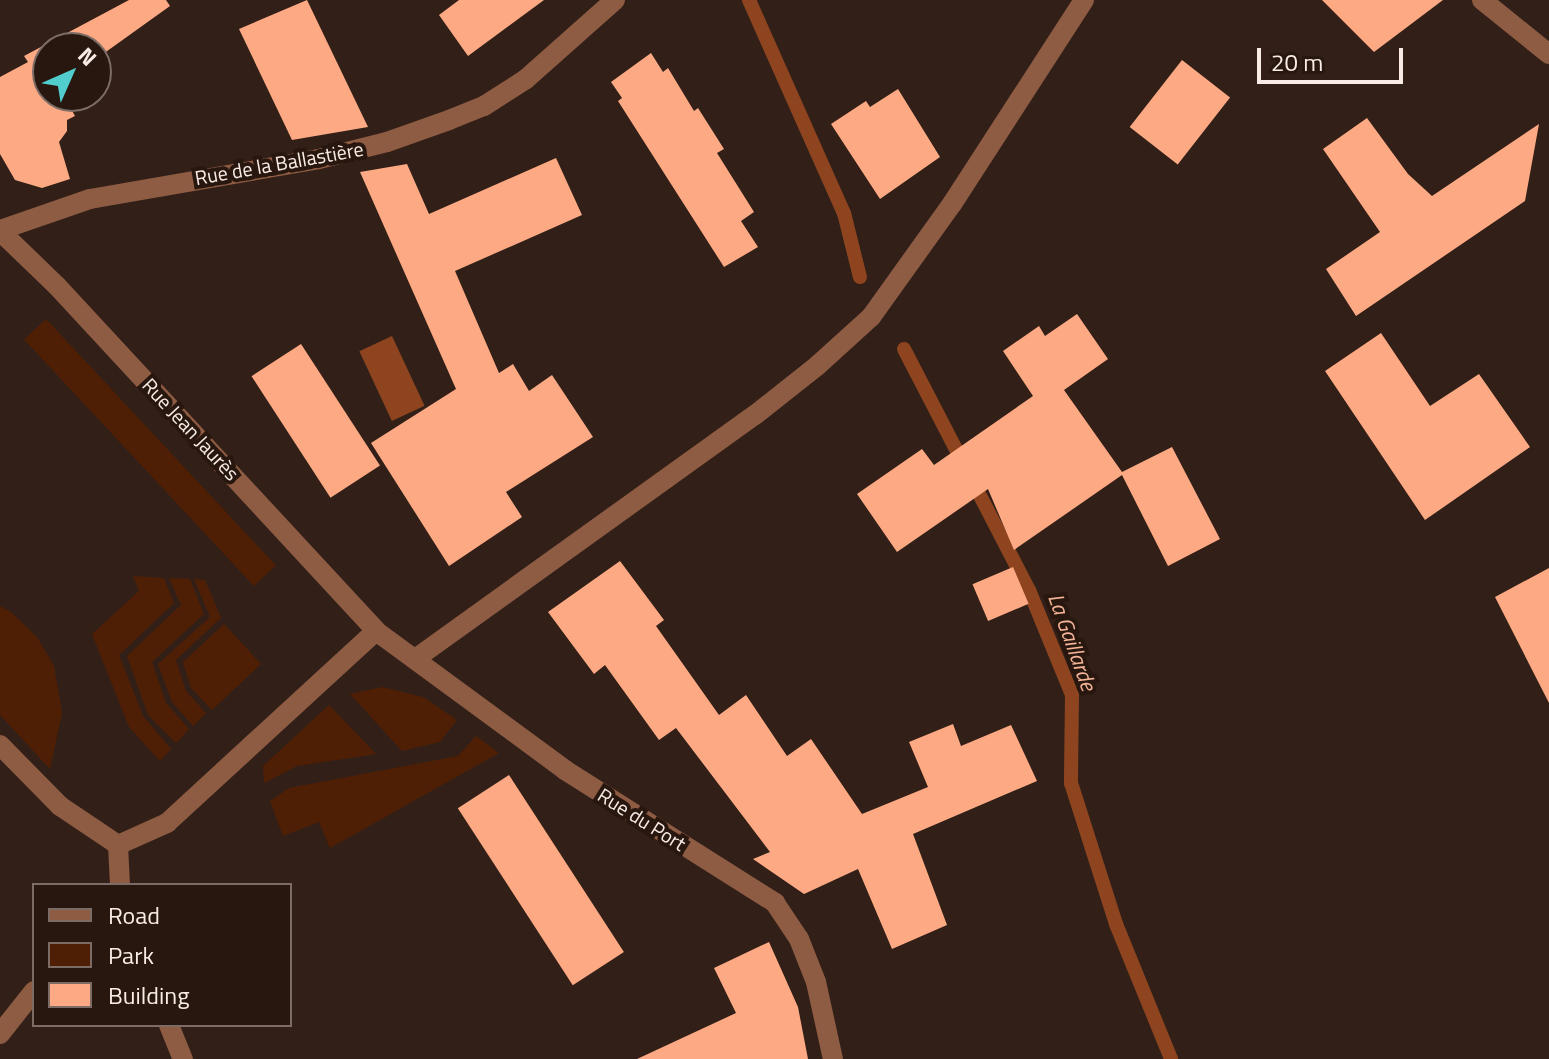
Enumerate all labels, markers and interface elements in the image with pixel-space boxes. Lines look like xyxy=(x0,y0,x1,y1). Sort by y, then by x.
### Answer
north arrow xyxy=(32,32,112,112)
scale bar xyxy=(1261,32,1407,82)
text: N xyxy=(70,39,105,74)
text: 20 m xyxy=(1271,44,1323,80)
street label: Rue de la Ballastière xyxy=(193,136,365,190)
street label: Rue Jean Jaurès xyxy=(138,373,244,485)
water label: La Gaillarde xyxy=(1042,590,1102,694)
street label: Rue du Port xyxy=(594,783,690,855)
legend xyxy=(32,883,292,1027)
text: Road xyxy=(108,897,160,933)
text: Park xyxy=(108,937,154,973)
text: Building xyxy=(108,977,190,1013)

